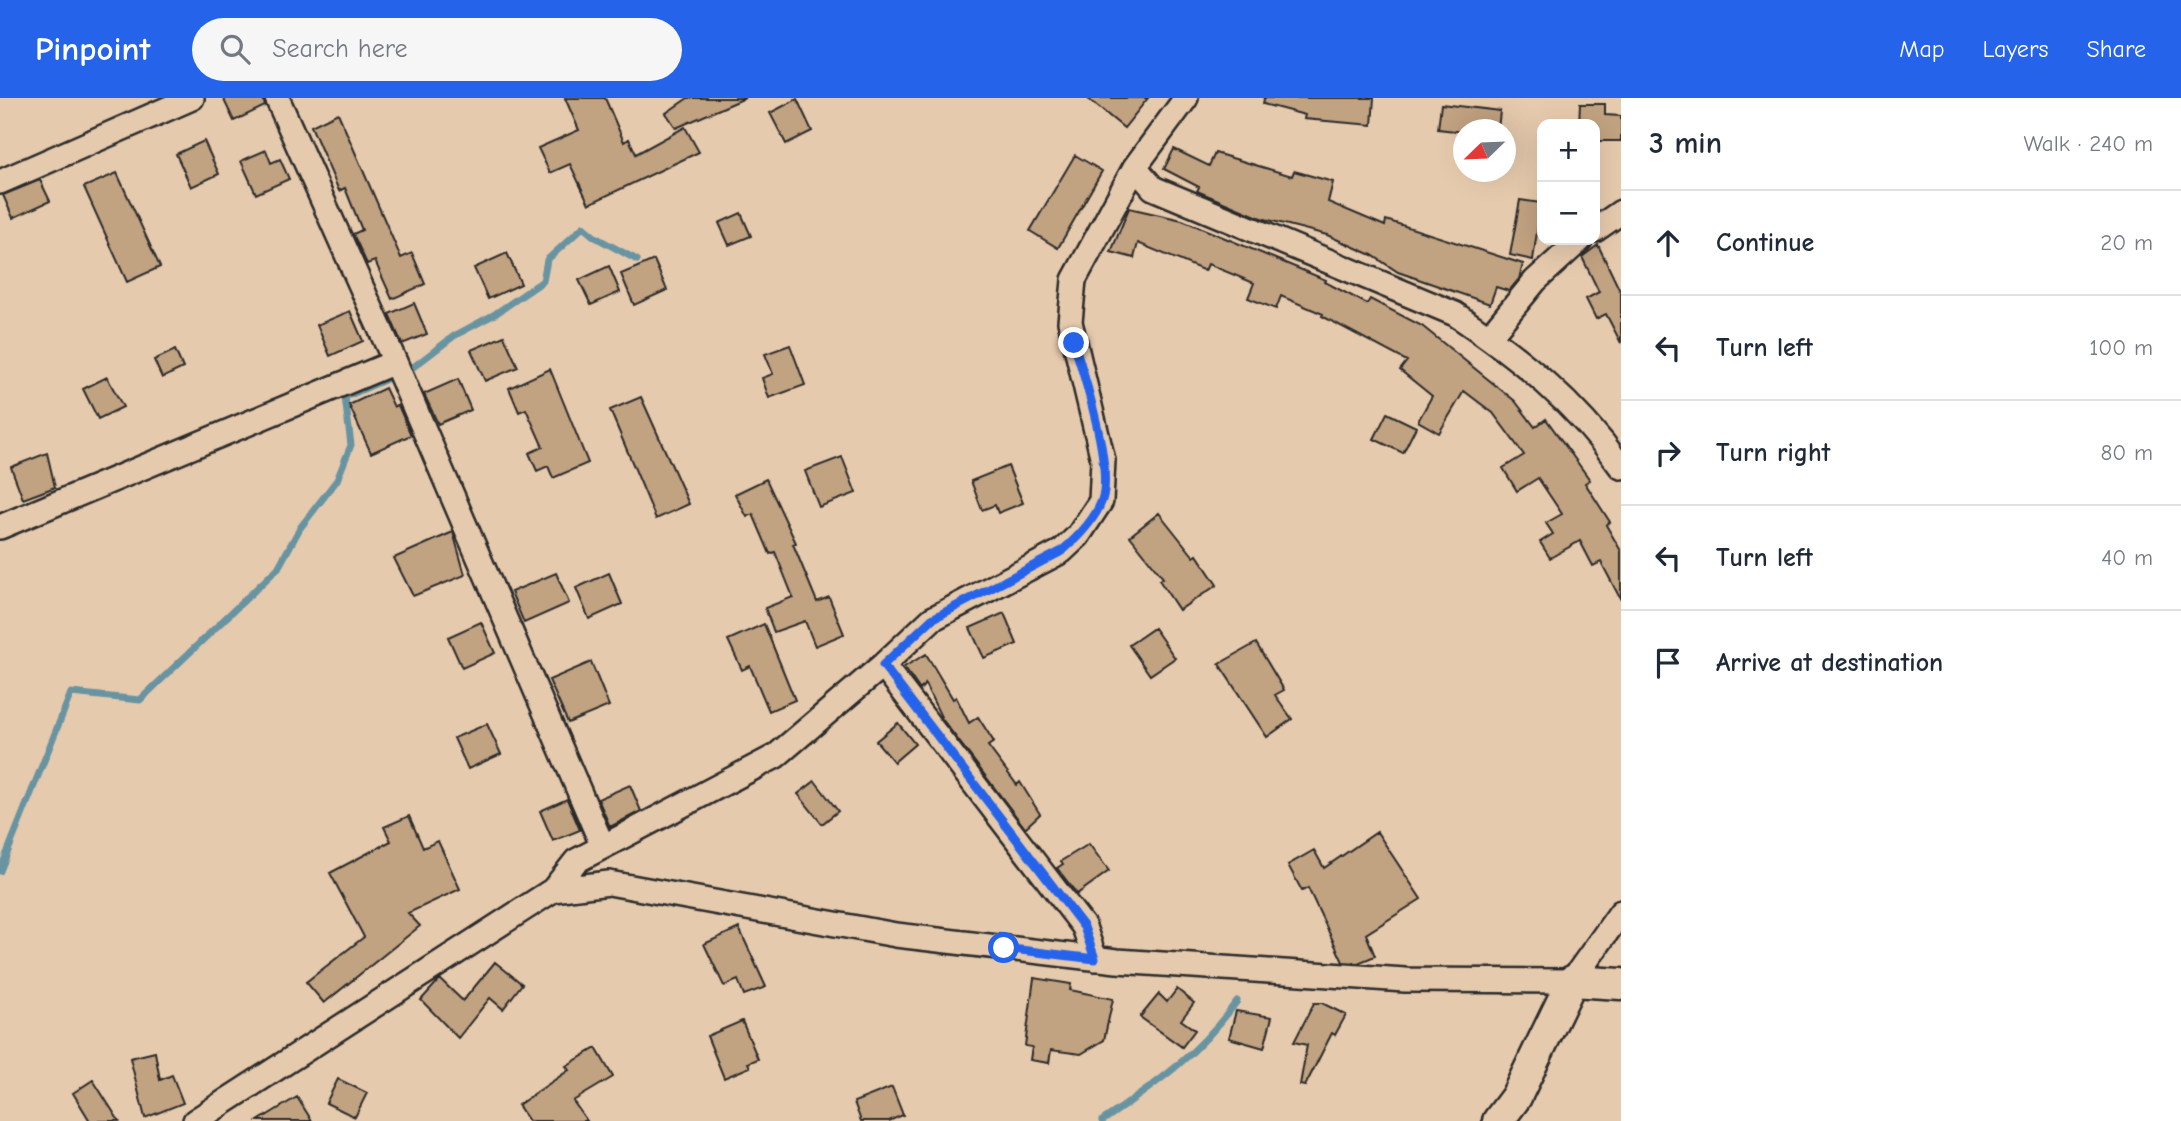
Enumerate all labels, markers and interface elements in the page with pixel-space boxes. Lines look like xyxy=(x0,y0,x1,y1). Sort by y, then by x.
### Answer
search box xyxy=(192,18,682,81)
text: Pinpoint xyxy=(35,30,150,68)
icon: search xyxy=(216,30,254,68)
text: Search here xyxy=(272,34,408,64)
text: Map xyxy=(1899,35,1945,63)
text: Layers xyxy=(1983,35,2048,63)
text: Share xyxy=(2086,35,2146,63)
north arrow xyxy=(1453,119,1516,182)
map controls xyxy=(1537,119,1600,245)
button: + xyxy=(1537,119,1600,182)
text: 3 min xyxy=(1649,126,1722,161)
text: Walk · 240 m xyxy=(2023,130,2153,157)
button: − xyxy=(1537,182,1600,245)
icon: ahead xyxy=(1649,224,1687,262)
text: Continue xyxy=(1716,228,1814,258)
text: 20 m xyxy=(2100,229,2153,256)
route end xyxy=(1058,327,1089,358)
icon: left xyxy=(1649,329,1687,367)
text: Turn left xyxy=(1716,333,1813,363)
text: 100 m xyxy=(2089,334,2153,361)
icon: right xyxy=(1649,434,1687,472)
text: Turn right xyxy=(1716,438,1830,468)
text: 80 m xyxy=(2100,439,2153,466)
icon: left xyxy=(1649,539,1687,577)
text: Turn left xyxy=(1716,543,1813,573)
text: 40 m xyxy=(2101,544,2153,571)
icon: arrive xyxy=(1649,644,1687,682)
text: Arrive at destination xyxy=(1716,648,1943,678)
route start xyxy=(988,932,1019,963)

